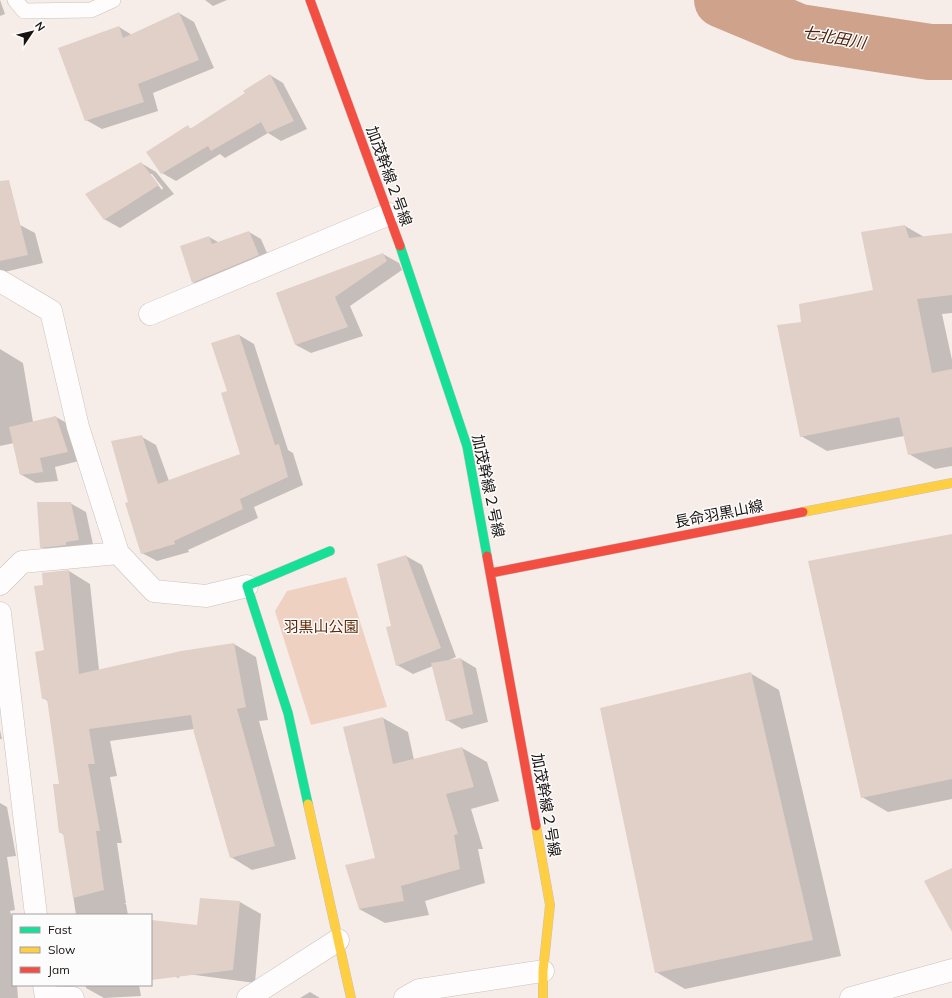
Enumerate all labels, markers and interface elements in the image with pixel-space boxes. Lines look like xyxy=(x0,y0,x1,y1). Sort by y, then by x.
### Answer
north arrow xyxy=(12,12,52,52)
text: N xyxy=(32,19,48,34)
water label: 七北田川 xyxy=(801,22,869,53)
street label: 加茂幹線２号線 xyxy=(363,123,416,228)
street label: 加茂幹線２号線 xyxy=(468,433,509,539)
street label: 長命羽黒山線 xyxy=(673,496,765,531)
park label: 羽黒山公園 xyxy=(283,617,359,636)
street label: 加茂幹線２号線 xyxy=(528,752,565,858)
legend xyxy=(12,914,152,986)
text: Fast xyxy=(48,922,72,937)
text: Slow xyxy=(48,942,76,957)
text: Jam xyxy=(48,962,70,977)

